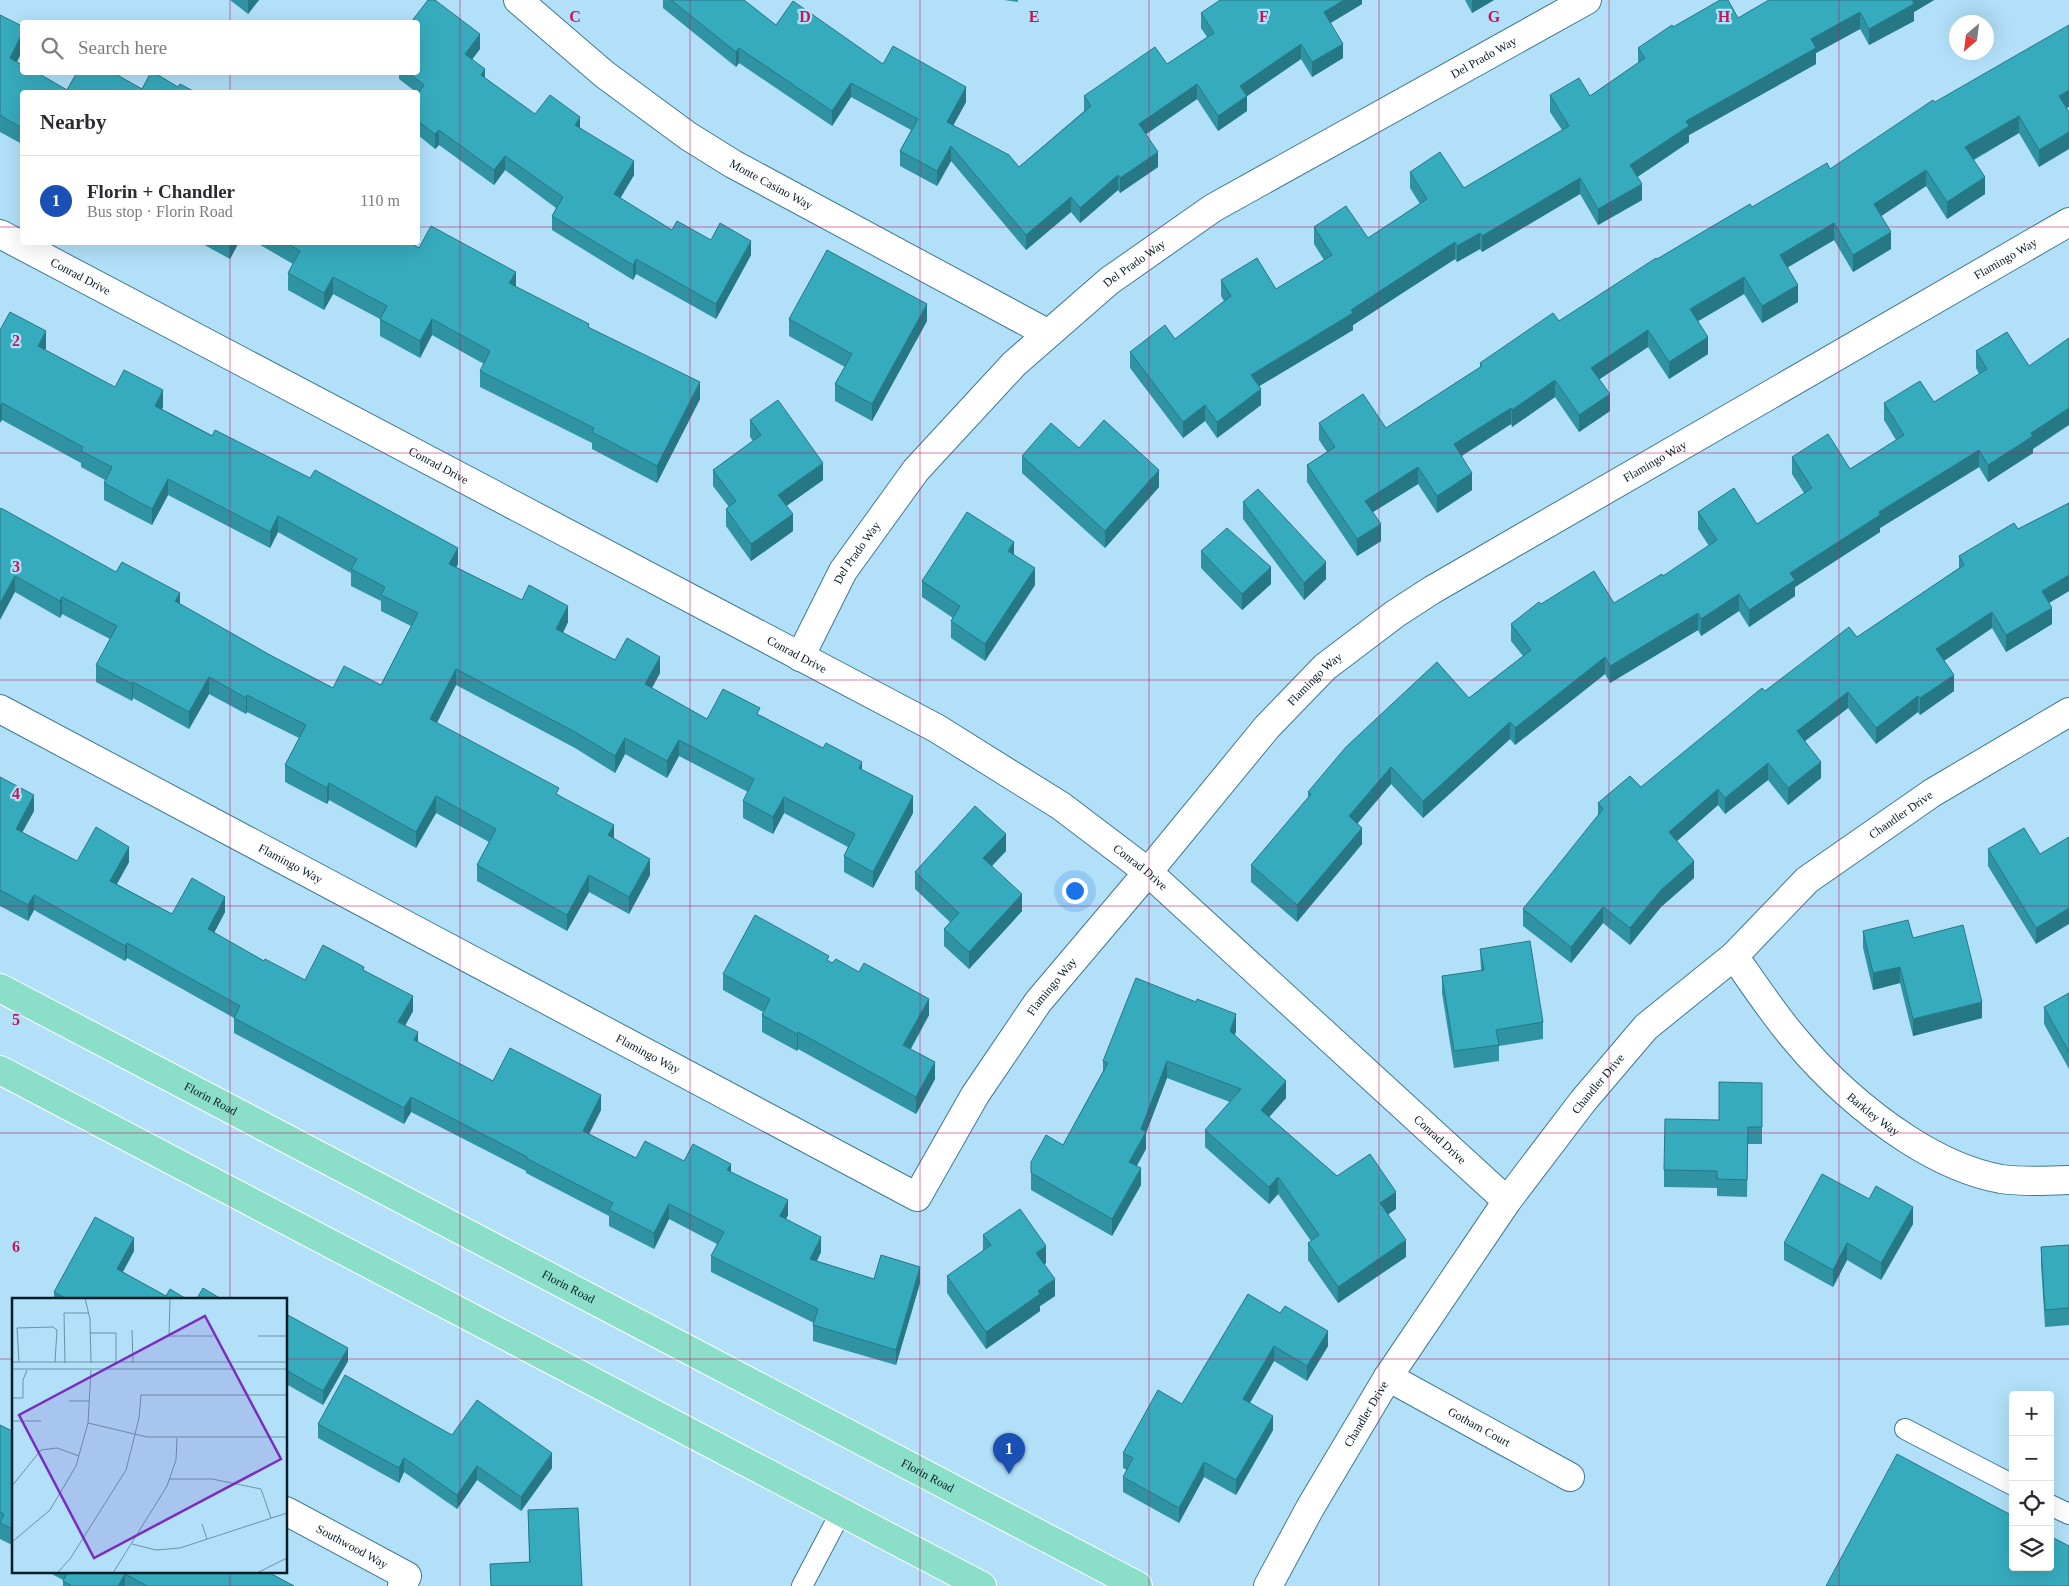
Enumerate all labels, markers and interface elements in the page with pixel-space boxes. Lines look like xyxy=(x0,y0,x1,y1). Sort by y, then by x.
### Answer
text: C xyxy=(569,8,581,25)
text: D xyxy=(799,8,811,25)
text: E xyxy=(1029,8,1039,25)
text: F xyxy=(1259,8,1269,25)
text: G xyxy=(1488,8,1501,25)
text: H xyxy=(1718,8,1731,25)
north arrow xyxy=(1949,15,1994,60)
search box xyxy=(20,20,420,75)
icon: search xyxy=(38,34,66,62)
street label: Del Prado Way xyxy=(1448,34,1519,81)
text: Search here xyxy=(78,37,167,58)
text: Nearby xyxy=(40,110,107,134)
street label: Monte Casino Way xyxy=(727,156,815,212)
text: Florin + Chandler xyxy=(87,181,235,202)
text: 1 xyxy=(52,192,60,209)
text: 110 m xyxy=(360,192,400,209)
text: Bus stop · Florin Road xyxy=(87,203,233,220)
street label: Flamingo Way xyxy=(1971,235,2040,282)
street label: Del Prado Way xyxy=(1100,237,1168,290)
street label: Conrad Drive xyxy=(48,255,113,298)
text: 2 xyxy=(12,332,20,349)
street label: Flamingo Way xyxy=(1621,438,1689,485)
street label: Conrad Drive xyxy=(406,444,471,487)
street label: Del Prado Way xyxy=(831,519,883,586)
text: 3 xyxy=(12,558,20,575)
street label: Conrad Drive xyxy=(765,633,829,676)
street label: Flamingo Way xyxy=(1285,650,1345,709)
text: 4 xyxy=(12,785,20,802)
street label: Chandler Drive xyxy=(1866,788,1935,842)
street label: Flamingo Way xyxy=(256,841,325,886)
street label: Conrad Drive xyxy=(1111,841,1170,893)
your location xyxy=(1062,878,1088,904)
street label: Flamingo Way xyxy=(1024,955,1079,1018)
text: 5 xyxy=(12,1011,20,1028)
street label: Flamingo Way xyxy=(614,1031,682,1077)
street label: Chandler Drive xyxy=(1569,1051,1627,1117)
street label: Florin Road xyxy=(182,1079,239,1118)
street label: Barkley Way xyxy=(1844,1090,1902,1139)
street label: Conrad Drive xyxy=(1411,1112,1469,1167)
text: 6 xyxy=(12,1238,20,1255)
street label: Florin Road xyxy=(540,1267,597,1306)
inset map xyxy=(12,1298,288,1574)
street label: Chandler Drive xyxy=(1341,1378,1391,1450)
map controls xyxy=(2009,1391,2054,1571)
button: + xyxy=(2009,1391,2054,1436)
street label: Gotham Court xyxy=(1446,1404,1513,1450)
pin: 1 xyxy=(993,1433,1025,1474)
button: − xyxy=(2009,1436,2054,1481)
street label: Florin Road xyxy=(899,1456,957,1495)
button: locate xyxy=(2009,1481,2054,1526)
street label: Southwood Way xyxy=(314,1522,390,1571)
button: layers xyxy=(2009,1526,2054,1571)

